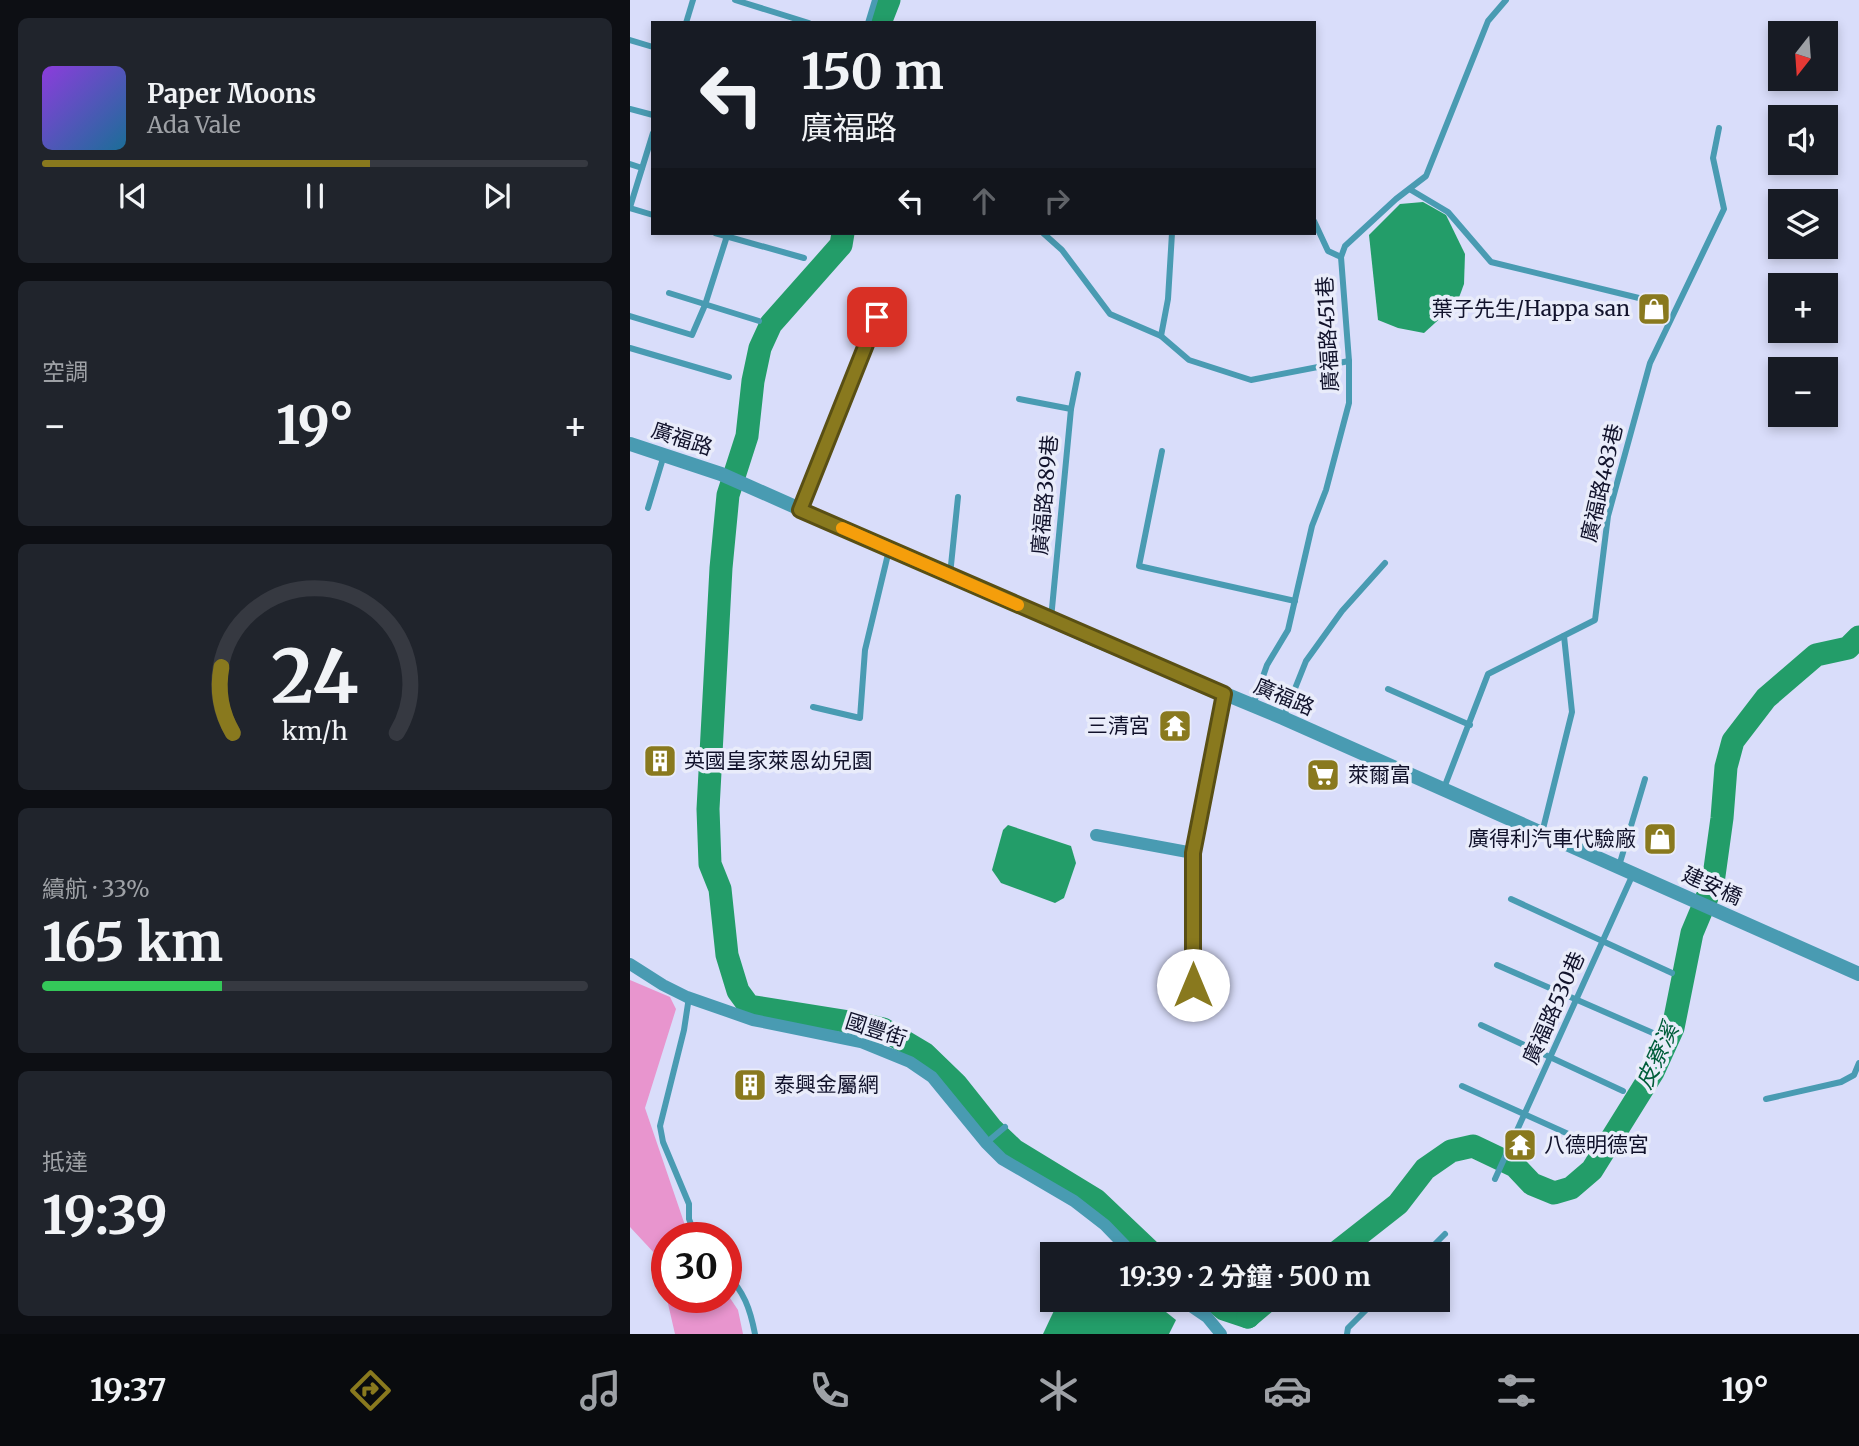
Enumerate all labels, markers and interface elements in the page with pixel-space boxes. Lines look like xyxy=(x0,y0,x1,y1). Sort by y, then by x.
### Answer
north arrow xyxy=(1768,21,1838,91)
map controls xyxy=(1768,21,1838,427)
text: 150 m xyxy=(801,41,944,102)
icon: left xyxy=(686,49,777,140)
text: Paper Moons xyxy=(147,77,316,110)
button: sound xyxy=(1768,105,1838,175)
text: 廣福路 xyxy=(801,108,897,148)
text: Ada Vale xyxy=(147,110,241,139)
icon: previous xyxy=(114,177,152,215)
icon: pause xyxy=(296,177,334,215)
icon: next xyxy=(478,177,516,215)
icon: left xyxy=(892,182,930,220)
icon: ahead xyxy=(965,182,1003,220)
icon: right xyxy=(1038,182,1076,220)
button: layers xyxy=(1768,189,1838,259)
button: + xyxy=(1768,273,1838,343)
street label: 廣福路451巷 xyxy=(1311,275,1344,393)
pin xyxy=(847,287,907,347)
shop icon: 葉子先生/Happa san xyxy=(1635,290,1673,328)
place label: 葉子先生/Happa san xyxy=(1432,295,1630,322)
icon: arrive xyxy=(858,298,896,336)
text: 空調 xyxy=(42,357,88,386)
button: − xyxy=(1768,357,1838,427)
text: 19° xyxy=(276,393,354,458)
text: − xyxy=(42,402,67,449)
text: + xyxy=(563,402,588,449)
street label: 廣福路 xyxy=(648,416,716,461)
street label: 廣福路483巷 xyxy=(1575,421,1628,545)
street label: 廣福路389巷 xyxy=(1026,434,1063,556)
text: 24 xyxy=(271,631,359,723)
street label: 廣福路 xyxy=(1250,672,1318,721)
temple icon: 三清宮 xyxy=(1156,707,1194,745)
place label: 三清宮 xyxy=(1087,712,1150,739)
text: km/h xyxy=(282,715,348,747)
building icon: 英國皇家萊恩幼兒園 xyxy=(641,742,679,780)
place label: 英國皇家萊恩幼兒園 xyxy=(684,747,873,774)
supermarket icon: 萊爾富 xyxy=(1304,756,1342,794)
place label: 萊爾富 xyxy=(1348,761,1411,788)
shop icon: 廣得利汽車代驗廠 xyxy=(1641,820,1679,858)
place label: 廣得利汽車代驗廠 xyxy=(1468,825,1636,852)
street label: 建安橋 xyxy=(1678,860,1746,911)
text: 續航 · 33% xyxy=(42,874,150,903)
text: 165 km xyxy=(42,910,223,975)
street label: 廣福路530巷 xyxy=(1517,947,1590,1068)
position arrow xyxy=(1156,948,1230,1022)
street label: 國豐街 xyxy=(842,1007,910,1052)
water label: 皮寮溪 xyxy=(1629,1016,1686,1093)
building icon: 泰興金屬網 xyxy=(731,1066,769,1104)
place label: 泰興金屬網 xyxy=(774,1071,879,1098)
temple icon: 八德明德宮 xyxy=(1501,1126,1539,1164)
place label: 八德明德宮 xyxy=(1544,1131,1649,1158)
text: 抵達 xyxy=(42,1147,88,1176)
text: 19:39 xyxy=(42,1183,168,1248)
speed limit sign: 30 xyxy=(651,1222,742,1313)
text: 19:39 · 2 分鐘 · 500 m xyxy=(1119,1260,1371,1293)
icon: directions xyxy=(346,1366,395,1415)
icon: music xyxy=(576,1366,625,1415)
icon: phone xyxy=(805,1366,854,1415)
icon: climate xyxy=(1034,1366,1083,1415)
icon: car xyxy=(1263,1366,1312,1415)
icon: filters xyxy=(1492,1366,1541,1415)
text: 19:37 xyxy=(90,1370,166,1410)
text: 19° xyxy=(1721,1370,1769,1410)

